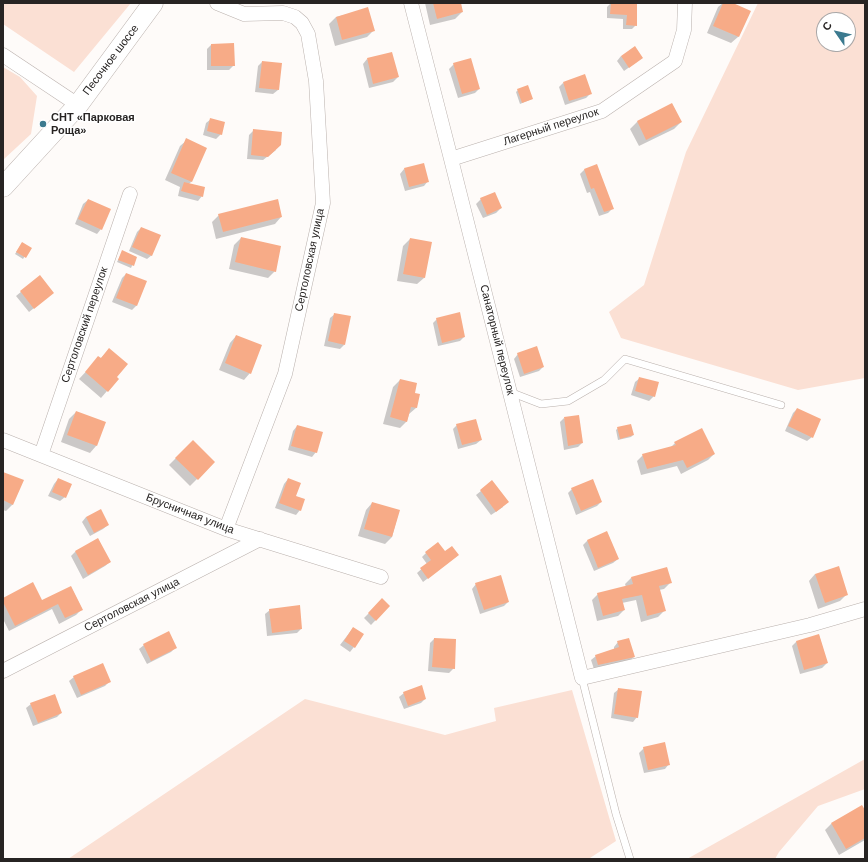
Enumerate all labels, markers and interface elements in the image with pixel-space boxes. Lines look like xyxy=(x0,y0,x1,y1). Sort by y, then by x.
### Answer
north arrow xyxy=(816,12,856,52)
text: С xyxy=(820,19,834,33)
street label: Песочное шоссе xyxy=(80,22,142,98)
street label: Лагерный переулок xyxy=(502,105,600,149)
place label: СНТ «Парковая Роща» xyxy=(51,111,135,137)
marker: СНТ «Парковая Роща» xyxy=(38,119,48,129)
street label: Сертоловская улица xyxy=(293,207,327,313)
street label: Сертоловский переулок xyxy=(59,265,111,385)
street label: Санаторный переулок xyxy=(477,283,517,397)
street label: Брусничная улица xyxy=(144,491,236,537)
street label: Сертоловская улица xyxy=(82,575,182,635)

